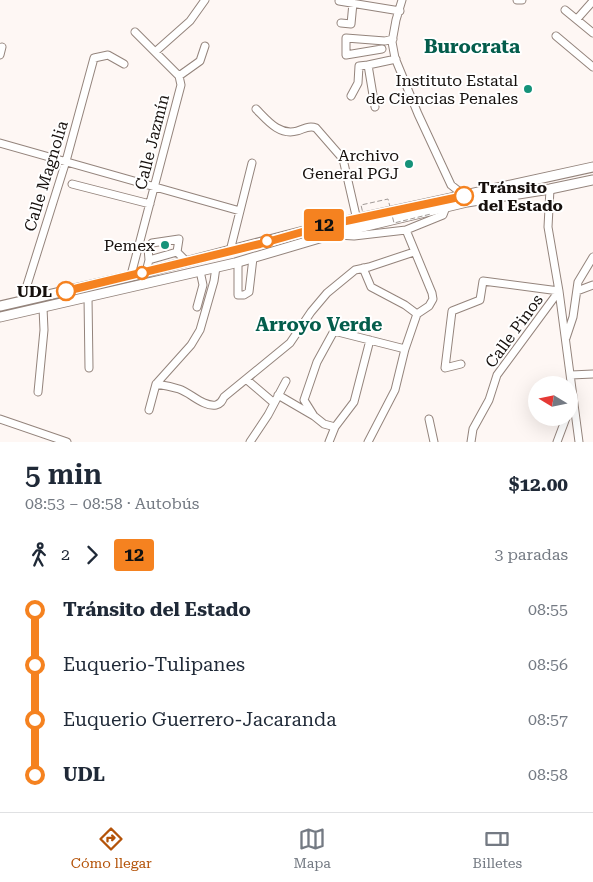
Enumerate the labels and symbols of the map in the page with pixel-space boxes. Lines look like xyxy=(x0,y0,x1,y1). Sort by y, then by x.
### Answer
district label: Burocrata xyxy=(424,35,520,58)
place label: Instituto Estatal de Ciencias Penales xyxy=(366,71,518,108)
marker: Instituto Estatal de Ciencias Penales xyxy=(522,83,534,95)
street label: Calle Jazmín xyxy=(131,92,173,192)
street label: Calle Magnolia xyxy=(20,118,72,234)
place label: Archivo General PGJ xyxy=(302,146,399,183)
marker: Archivo General PGJ xyxy=(403,158,415,170)
place label: Tránsito del Estado xyxy=(478,178,563,215)
marker: Tránsito del Estado xyxy=(454,186,474,206)
line badge: 12 xyxy=(302,209,346,241)
unlabelled marker xyxy=(260,234,274,248)
place label: Pemex xyxy=(104,236,156,255)
marker: Pemex xyxy=(159,239,171,251)
unlabelled marker xyxy=(135,266,149,280)
marker: UDL xyxy=(56,281,76,301)
place label: UDL xyxy=(17,282,52,301)
street label: Calle Pinos xyxy=(481,290,547,371)
district label: Arroyo Verde xyxy=(256,313,382,336)
north arrow xyxy=(528,376,578,426)

